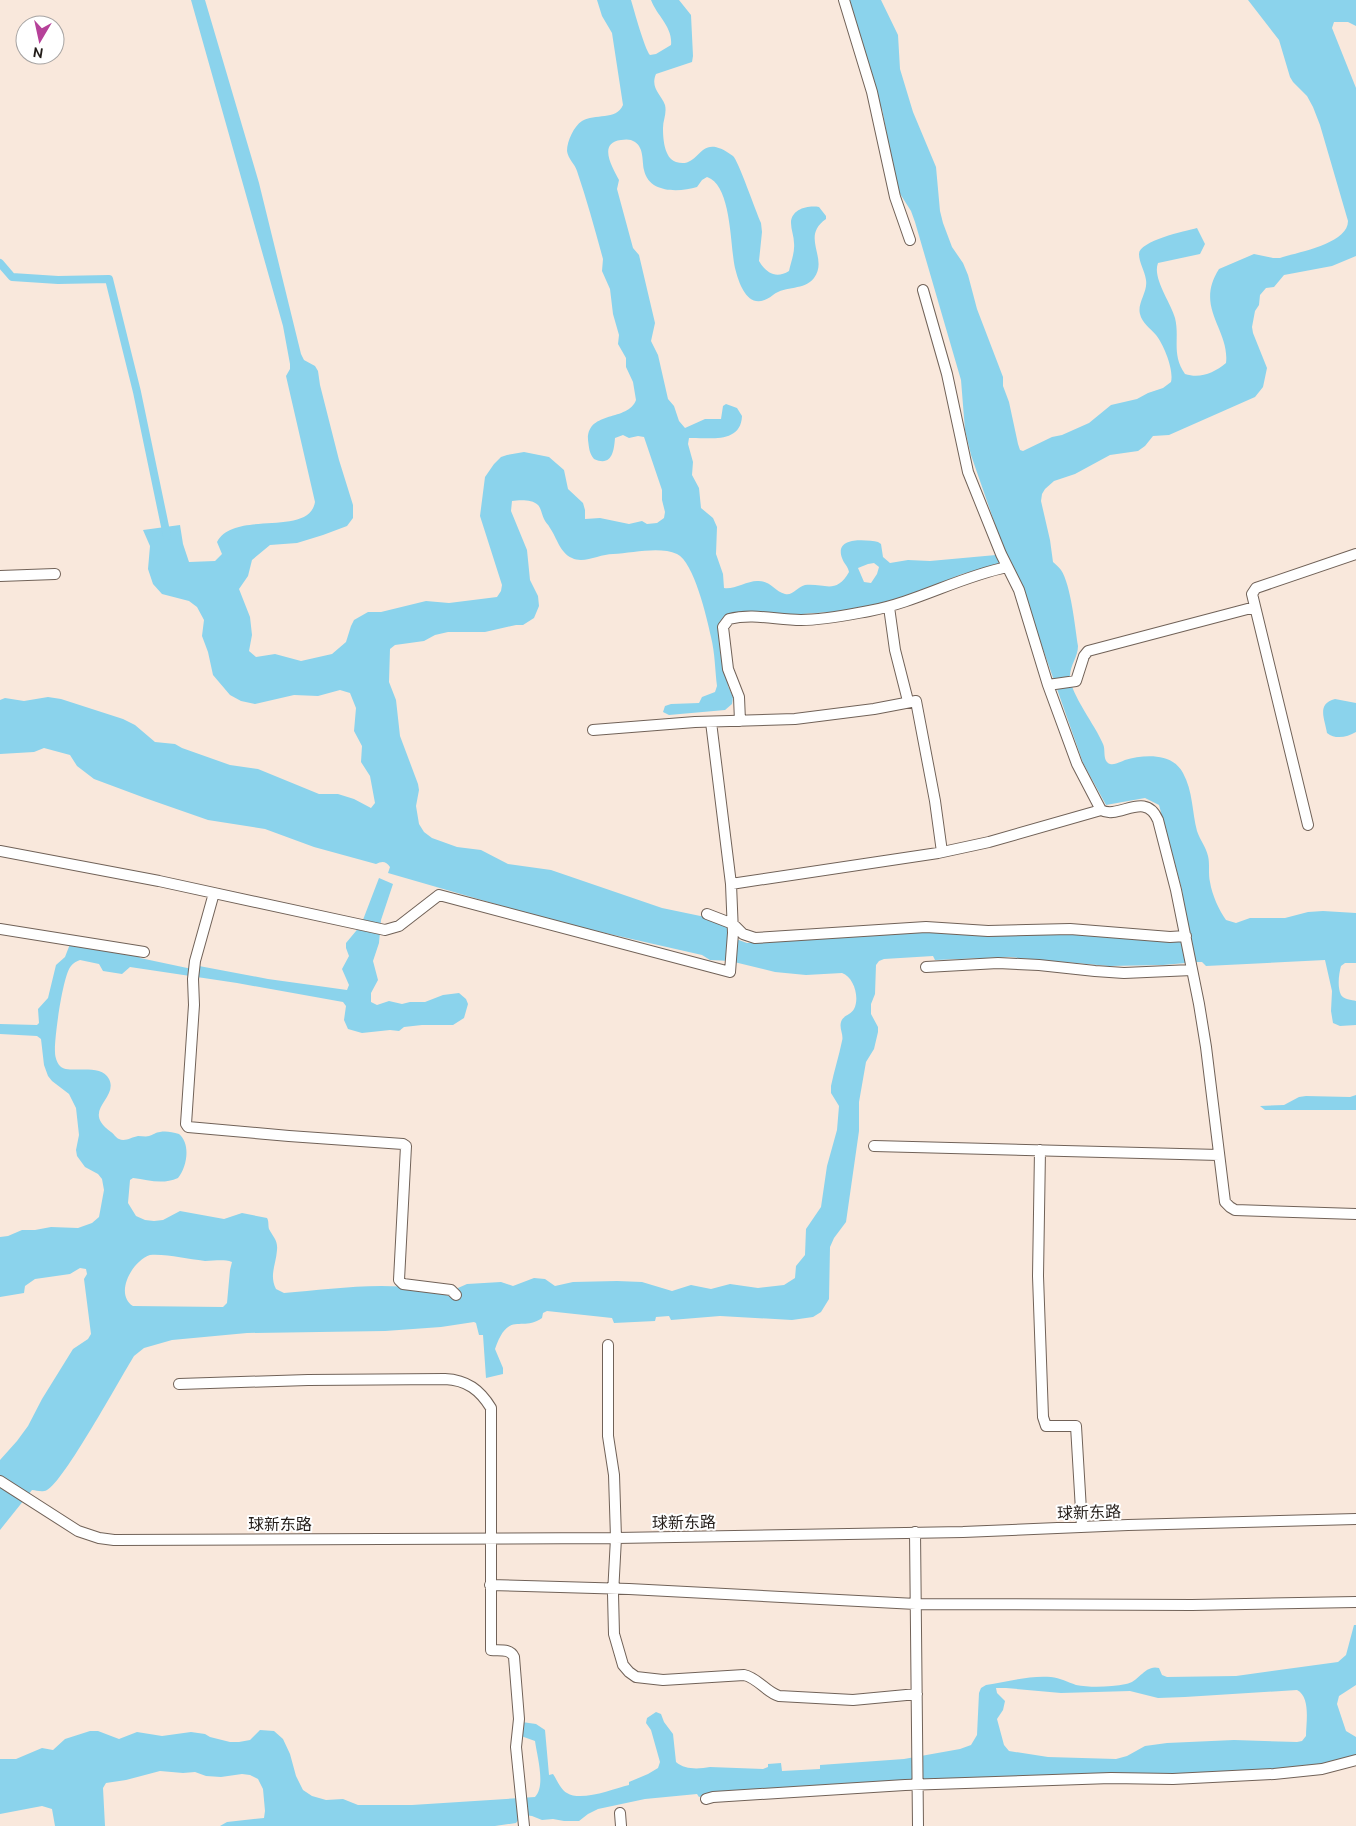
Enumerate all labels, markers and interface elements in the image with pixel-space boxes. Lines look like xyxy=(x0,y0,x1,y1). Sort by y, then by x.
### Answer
north arrow xyxy=(15,15,65,65)
text: N xyxy=(32,44,44,62)
street label: 球新东路 xyxy=(1057,1502,1121,1522)
street label: 球新东路 xyxy=(652,1512,716,1532)
street label: 球新东路 xyxy=(248,1515,312,1533)

